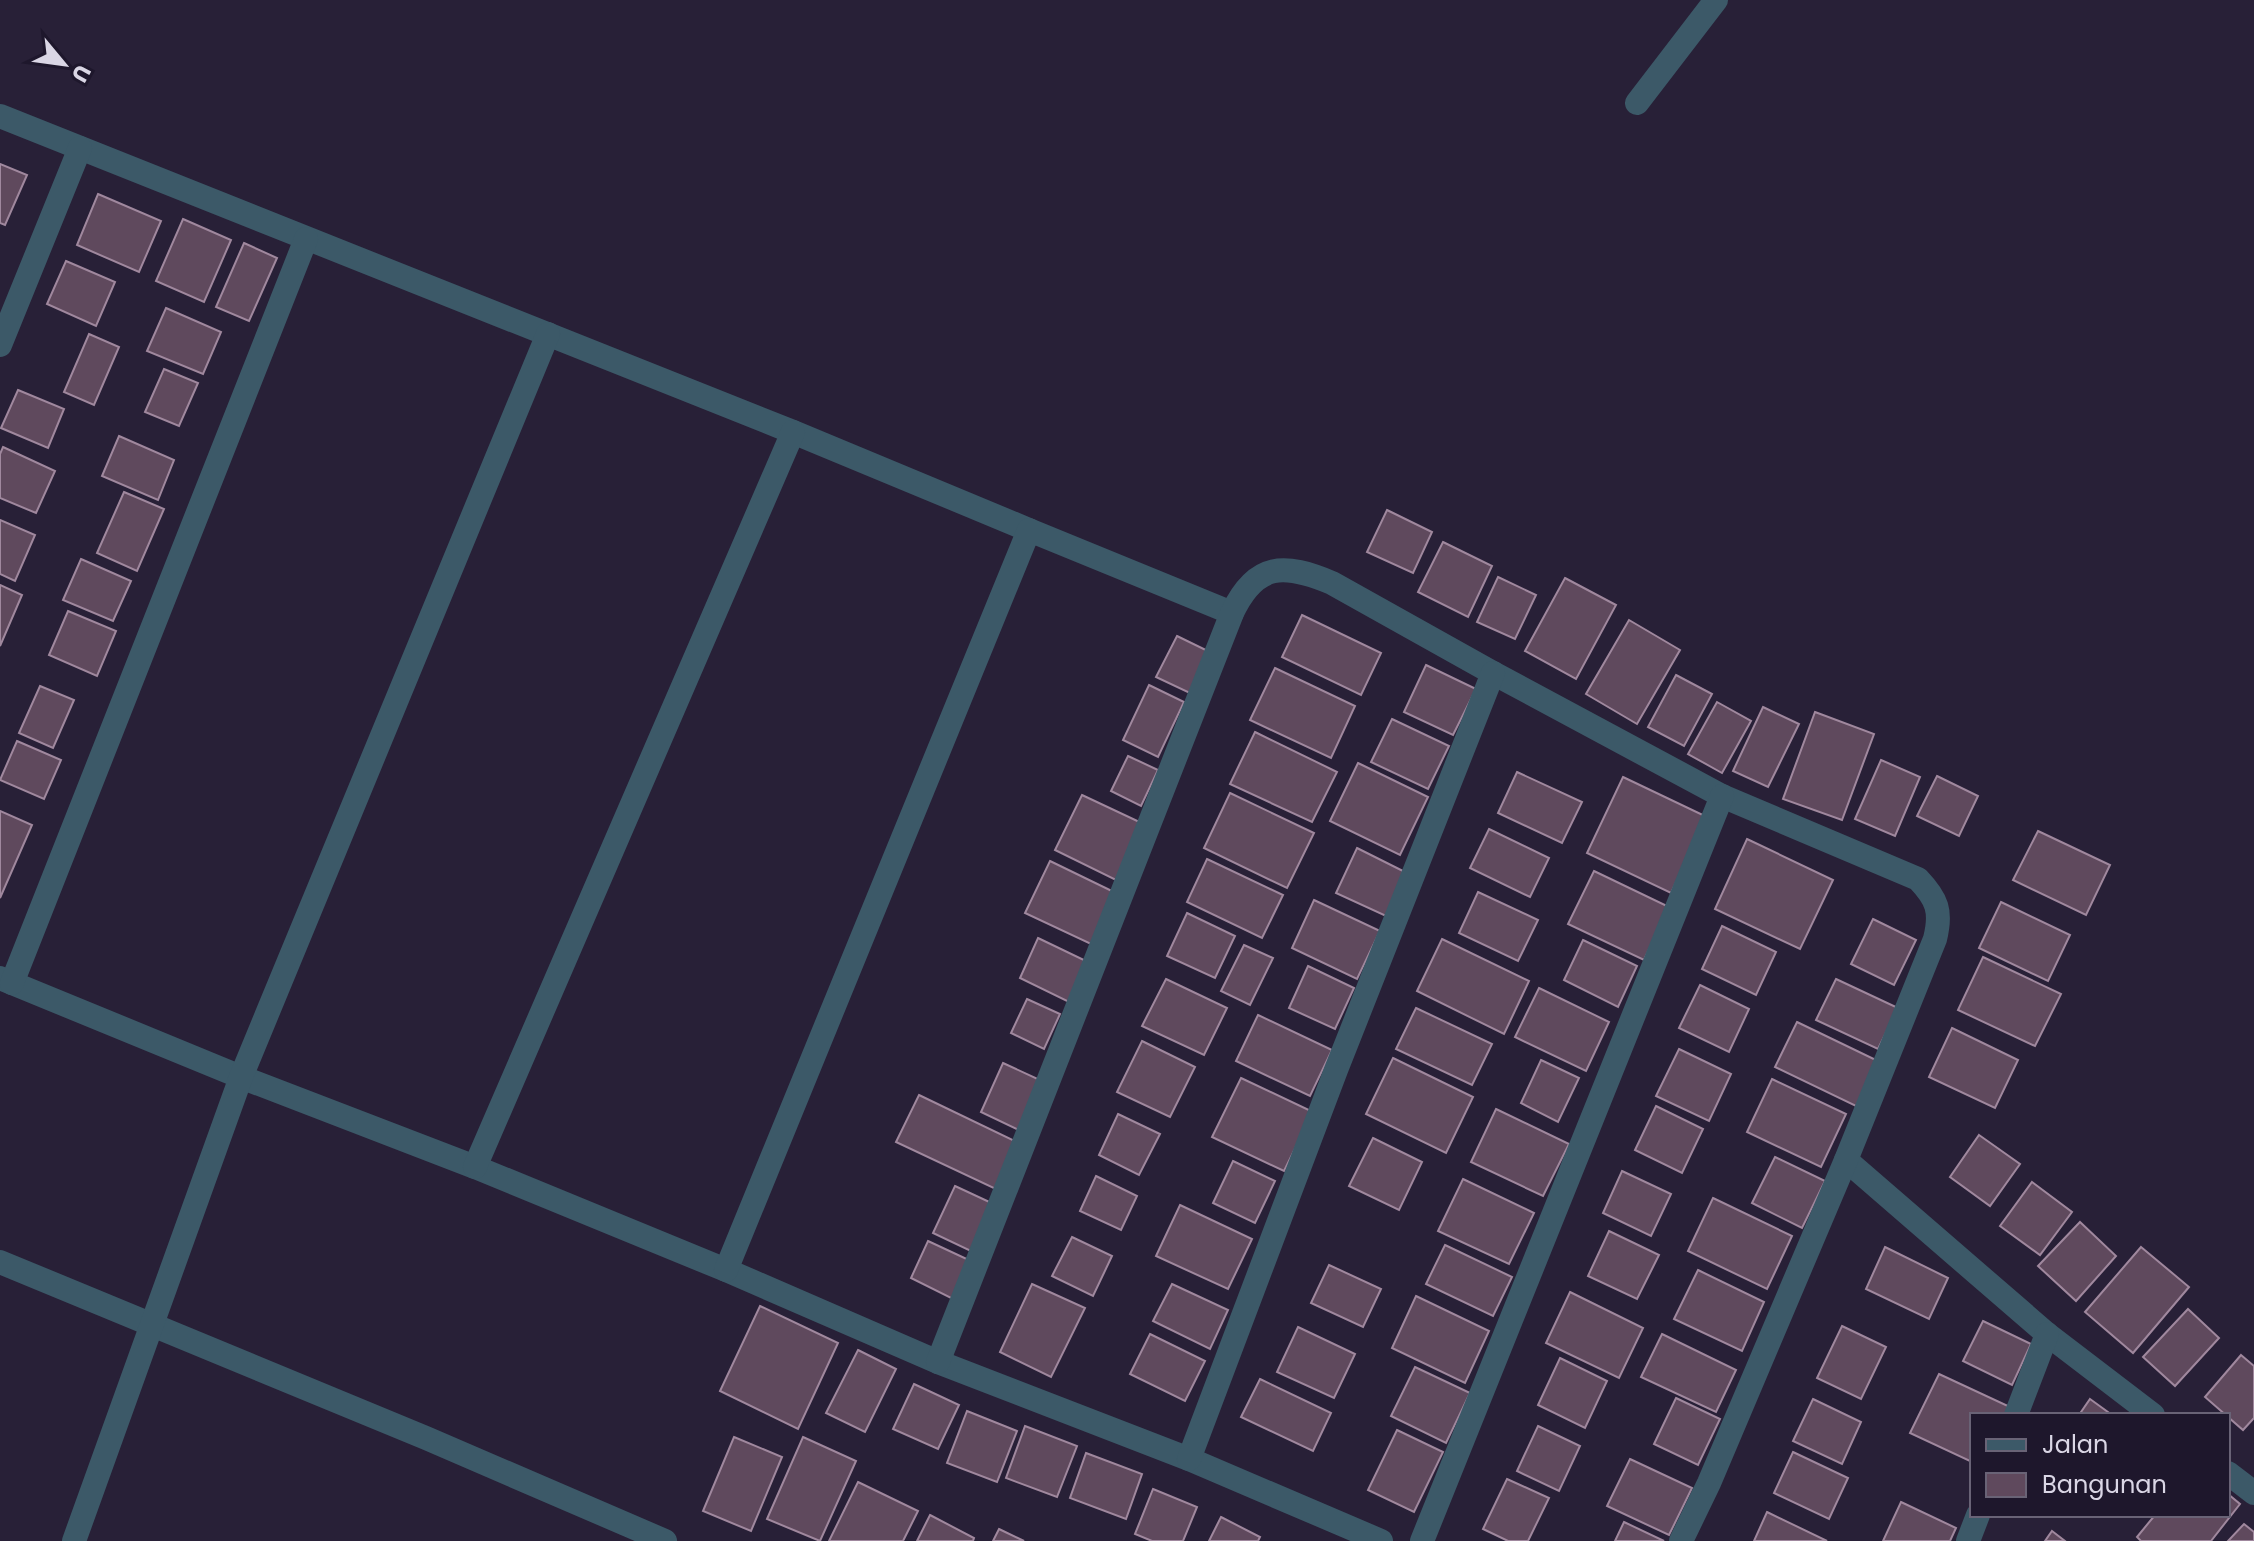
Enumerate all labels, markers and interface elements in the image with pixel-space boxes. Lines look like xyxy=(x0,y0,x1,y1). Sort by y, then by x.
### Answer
north arrow xyxy=(24,24,104,104)
text: U xyxy=(64,59,98,88)
legend xyxy=(1970,1413,2230,1517)
text: Jalan xyxy=(2042,1428,2108,1461)
text: Bangunan xyxy=(2042,1468,2167,1501)

